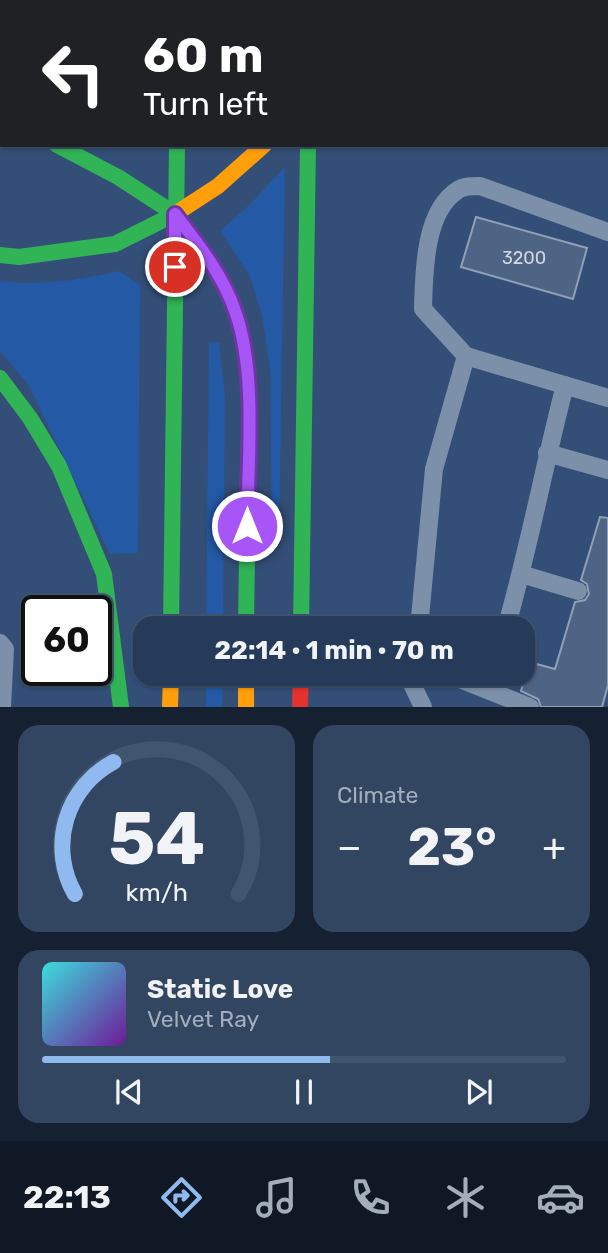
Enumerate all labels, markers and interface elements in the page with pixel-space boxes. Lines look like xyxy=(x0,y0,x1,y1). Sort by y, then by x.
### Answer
text: 60 m xyxy=(143,26,264,84)
icon: left xyxy=(28,28,119,119)
text: Turn left xyxy=(143,85,268,123)
pin xyxy=(145,237,205,297)
house number: 3200 xyxy=(502,247,546,269)
icon: arrive xyxy=(156,248,194,286)
position arrow xyxy=(210,489,284,563)
speed limit sign: 60 xyxy=(21,595,112,686)
text: 22:14 · 1 min · 70 m xyxy=(214,635,454,666)
text: Climate xyxy=(337,781,418,809)
text: 54 xyxy=(108,797,205,883)
text: 23° xyxy=(407,816,497,878)
text: − xyxy=(337,824,362,870)
text: + xyxy=(542,824,566,870)
text: km/h xyxy=(125,878,188,907)
text: Static Love xyxy=(147,974,293,1005)
text: Velvet Ray xyxy=(147,1005,259,1033)
icon: previous xyxy=(110,1073,148,1111)
icon: pause xyxy=(285,1073,323,1111)
icon: next xyxy=(460,1073,498,1111)
icon: directions xyxy=(157,1173,206,1222)
icon: music xyxy=(252,1173,301,1222)
icon: phone xyxy=(346,1173,395,1222)
icon: climate xyxy=(441,1173,490,1222)
icon: car xyxy=(536,1173,585,1222)
text: 22:13 xyxy=(23,1178,111,1216)

